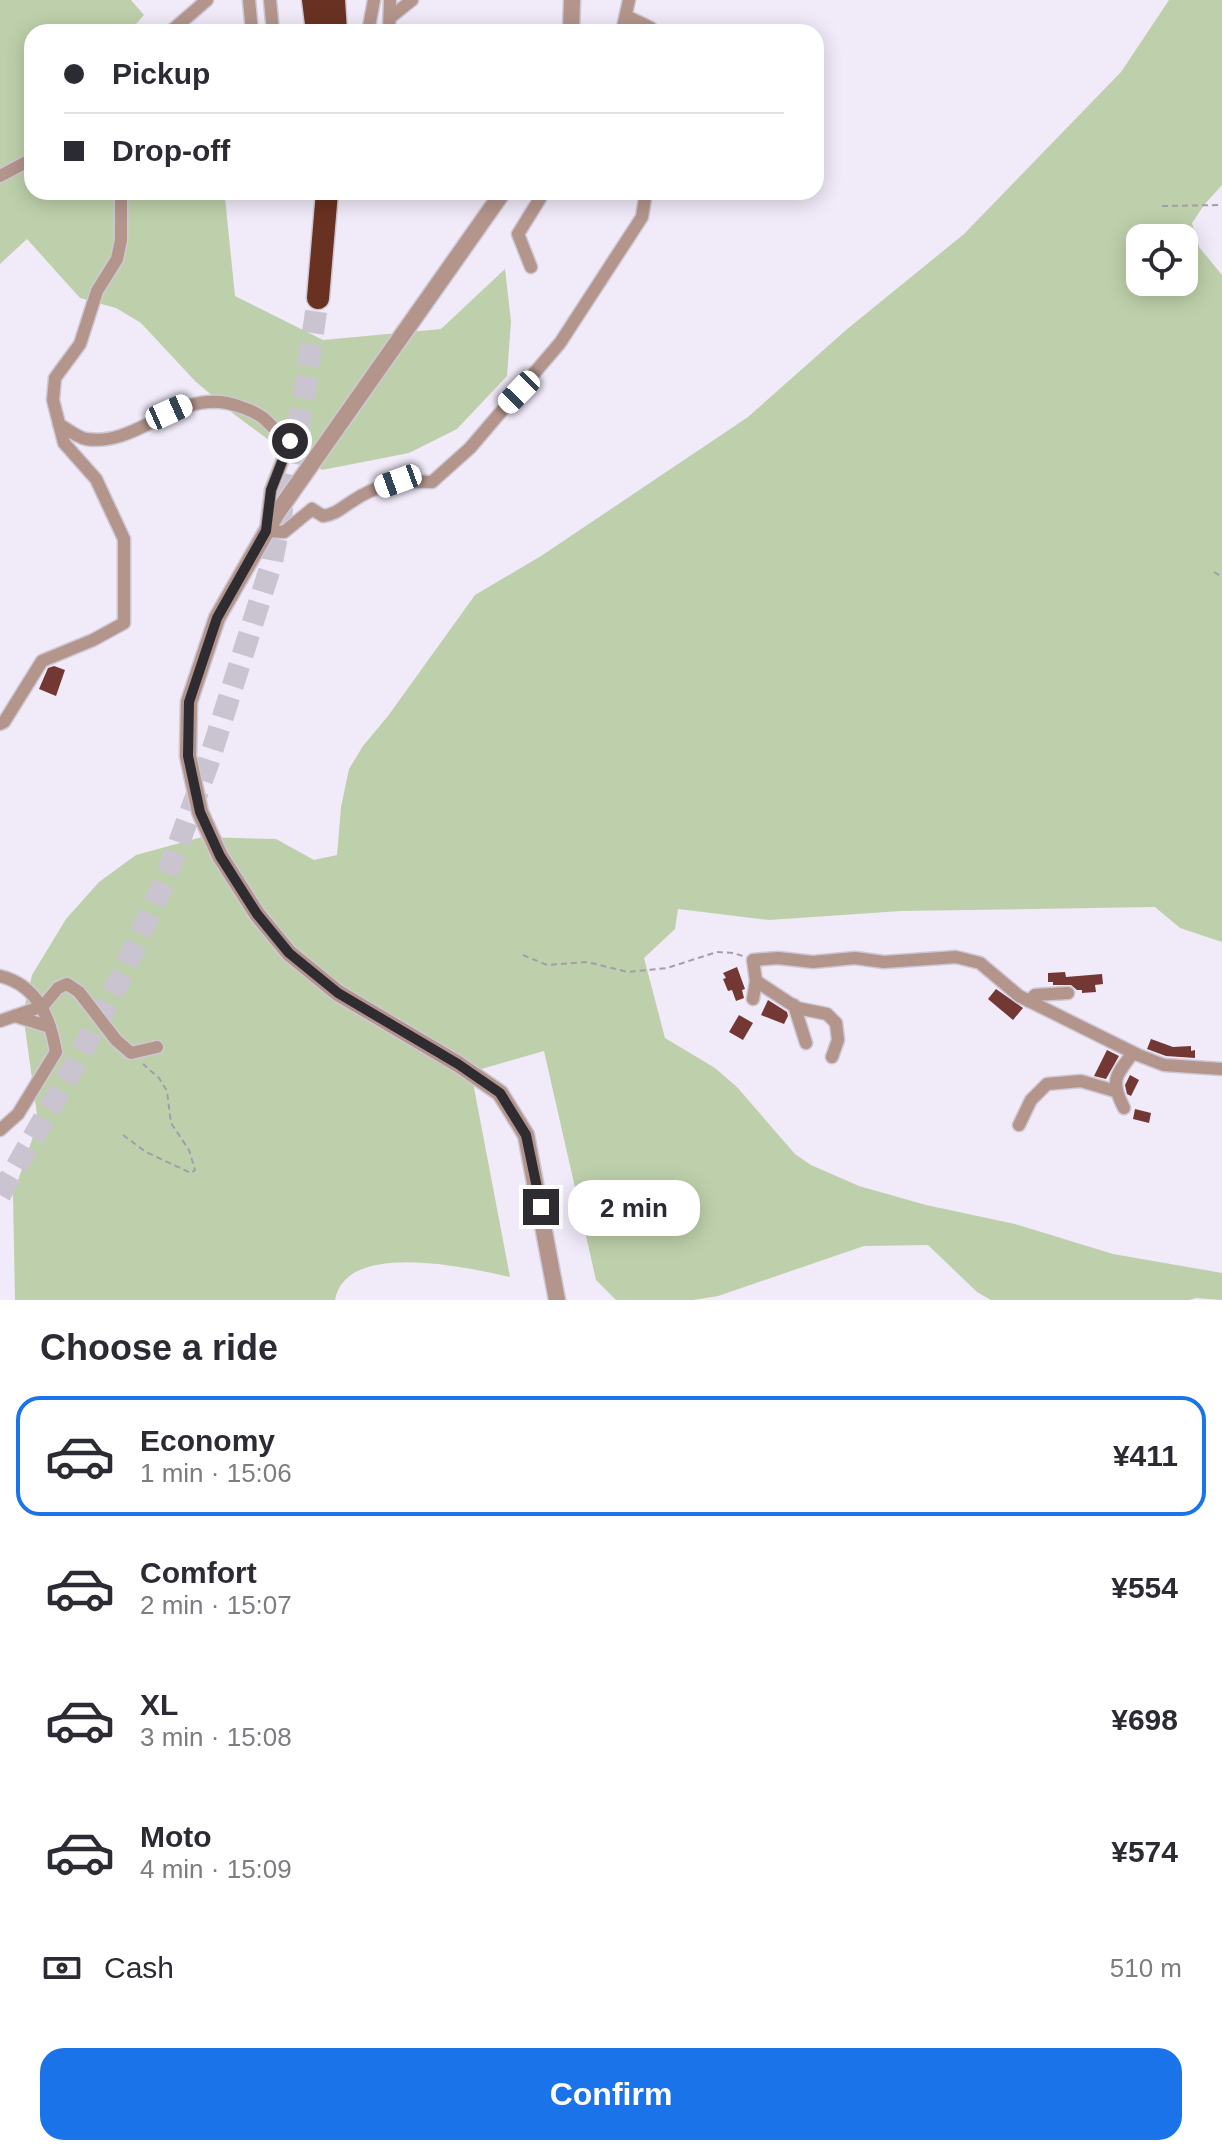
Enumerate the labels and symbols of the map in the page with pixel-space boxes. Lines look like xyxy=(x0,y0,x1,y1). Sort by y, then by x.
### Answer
car xyxy=(494,366,544,418)
car xyxy=(142,391,196,433)
route start xyxy=(272,423,308,459)
car xyxy=(371,462,425,500)
callout: 2 min xyxy=(569,1179,701,1235)
route end xyxy=(523,1189,559,1225)

